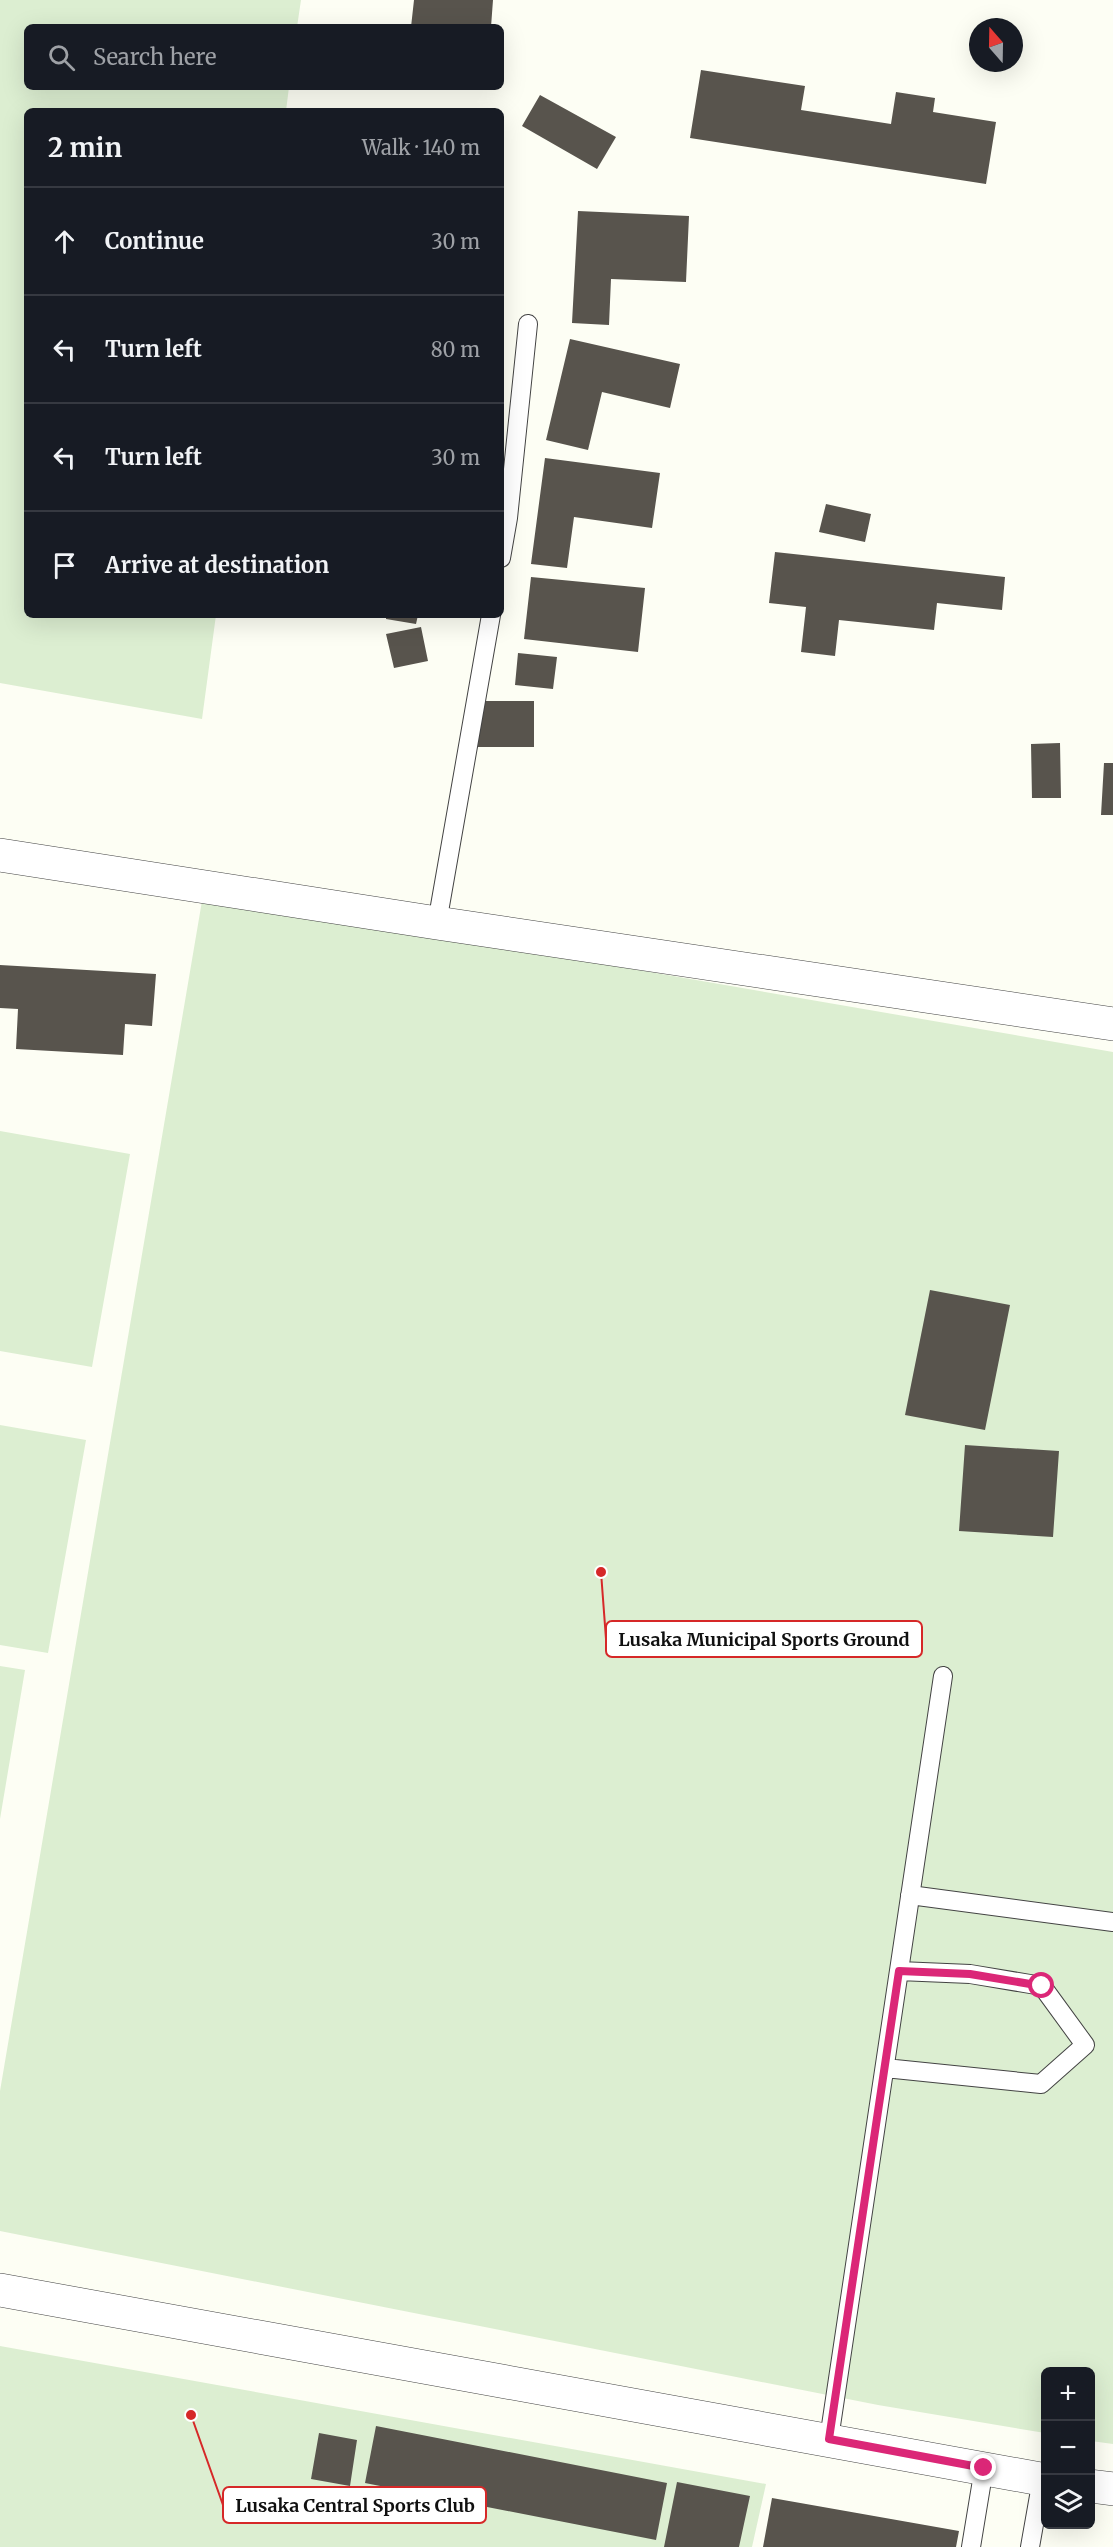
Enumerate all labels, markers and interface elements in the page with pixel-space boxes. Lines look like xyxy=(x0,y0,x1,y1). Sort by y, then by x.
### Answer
north arrow xyxy=(969,18,1023,72)
search box xyxy=(24,24,504,90)
icon: search xyxy=(45,41,78,74)
text: Search here xyxy=(93,43,216,71)
text: 2 min xyxy=(48,131,122,164)
text: Walk · 140 m xyxy=(362,135,480,160)
icon: ahead xyxy=(48,225,81,258)
text: Continue xyxy=(105,227,204,255)
text: 30 m xyxy=(431,229,480,254)
icon: left xyxy=(48,333,81,366)
text: Turn left xyxy=(105,335,202,363)
text: 80 m xyxy=(431,337,480,362)
icon: left xyxy=(48,441,81,474)
text: Turn left xyxy=(105,443,202,471)
text: 30 m xyxy=(431,445,480,470)
icon: arrive xyxy=(48,549,81,582)
text: Arrive at destination xyxy=(105,551,329,579)
callout: Lusaka Municipal Sports Ground xyxy=(606,1621,922,1657)
text: Lusaka Municipal Sports Ground xyxy=(618,1628,910,1651)
route start xyxy=(1028,1972,1054,1998)
map controls xyxy=(1041,2367,1095,2529)
button: + xyxy=(1041,2367,1095,2421)
button: − xyxy=(1041,2421,1095,2475)
route end xyxy=(970,2454,996,2480)
button: layers xyxy=(1041,2475,1095,2529)
callout: Lusaka Central Sports Club xyxy=(223,2487,486,2523)
text: Lusaka Central Sports Club xyxy=(235,2494,475,2517)

